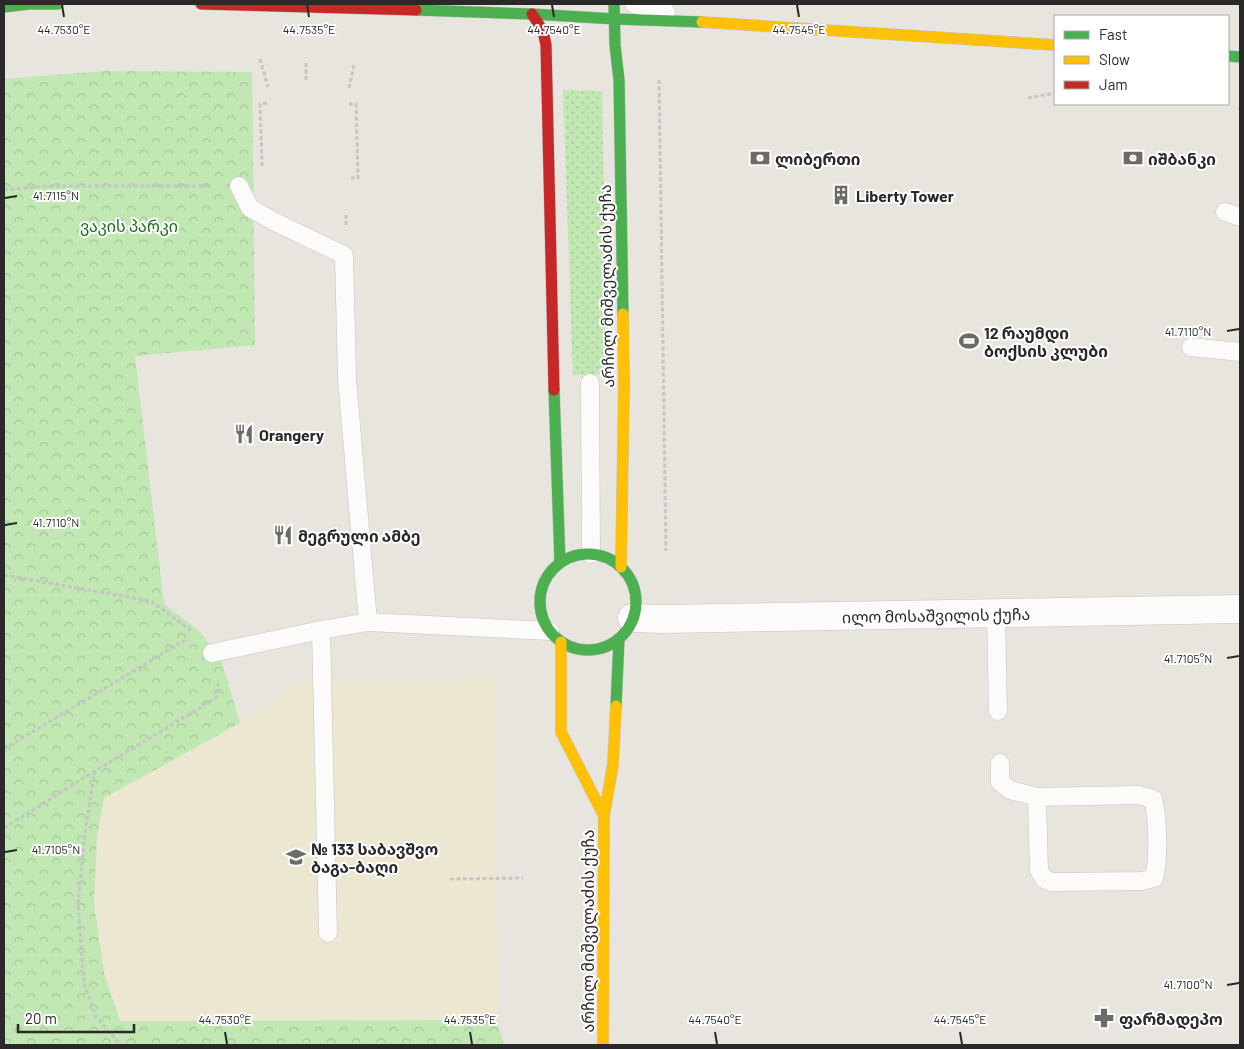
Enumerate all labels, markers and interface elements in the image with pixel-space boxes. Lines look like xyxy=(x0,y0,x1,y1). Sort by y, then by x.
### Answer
legend xyxy=(1054,15,1229,105)
text: 44.7530°E xyxy=(37,22,91,36)
text: 44.7535°E xyxy=(283,22,335,36)
text: 44.7540°E xyxy=(527,22,581,36)
text: 44.7545°E xyxy=(772,22,826,36)
text: Fast xyxy=(1099,25,1127,43)
text: Slow xyxy=(1099,50,1130,68)
text: Jam xyxy=(1099,75,1128,93)
bank icon: ლიბერთი xyxy=(749,147,771,169)
bank icon: იშბანკი xyxy=(1122,147,1144,169)
place label: ლიბერთი xyxy=(775,149,861,170)
place label: იშბანკი xyxy=(1148,149,1216,169)
street label: არჩილ მიშველაძის ქუჩა xyxy=(595,184,619,388)
building icon: Liberty Tower xyxy=(830,184,852,206)
place label: Liberty Tower xyxy=(856,186,954,205)
text: 41.7115°N xyxy=(33,188,79,202)
park label: ვაკის პარკი xyxy=(80,216,178,236)
place label: 12 რაუმდი ბოქსის კლუბი xyxy=(984,323,1108,362)
text: 41.7110°N xyxy=(1165,324,1211,338)
sports icon: 12 რაუმდი ბოქსის კლუბი xyxy=(958,330,980,352)
restaurant icon: Orangery xyxy=(233,423,255,445)
place label: Orangery xyxy=(259,425,324,444)
text: 41.7110°N xyxy=(33,515,79,529)
restaurant icon: მეგრული ამბე xyxy=(272,524,294,546)
place label: მეგრული ამბე xyxy=(298,526,421,547)
street label: ილო მოსაშვილის ქუჩა xyxy=(842,604,1030,628)
text: 41.7105°N xyxy=(1164,651,1212,665)
street label: არჩილ მიშველაძის ქუჩა xyxy=(578,829,599,1033)
place label: № 133 საბავშვო ბაგა-ბაღი xyxy=(311,839,438,878)
text: 41.7105°N xyxy=(32,842,80,856)
school or university icon: № 133 საბავშვო ბაგა-ბაღი xyxy=(285,846,307,868)
text: 41.7100°N xyxy=(1163,977,1213,991)
scale bar xyxy=(18,1002,134,1034)
pharmacy icon: ფარმადეპო xyxy=(1093,1007,1115,1029)
text: 20 m xyxy=(25,1009,57,1027)
place label: ფარმადეპო xyxy=(1119,1009,1223,1030)
text: 44.7530°E xyxy=(198,1012,252,1026)
text: 44.7535°E xyxy=(444,1012,496,1026)
text: 44.7540°E xyxy=(688,1012,742,1026)
text: 44.7545°E xyxy=(933,1012,987,1026)

